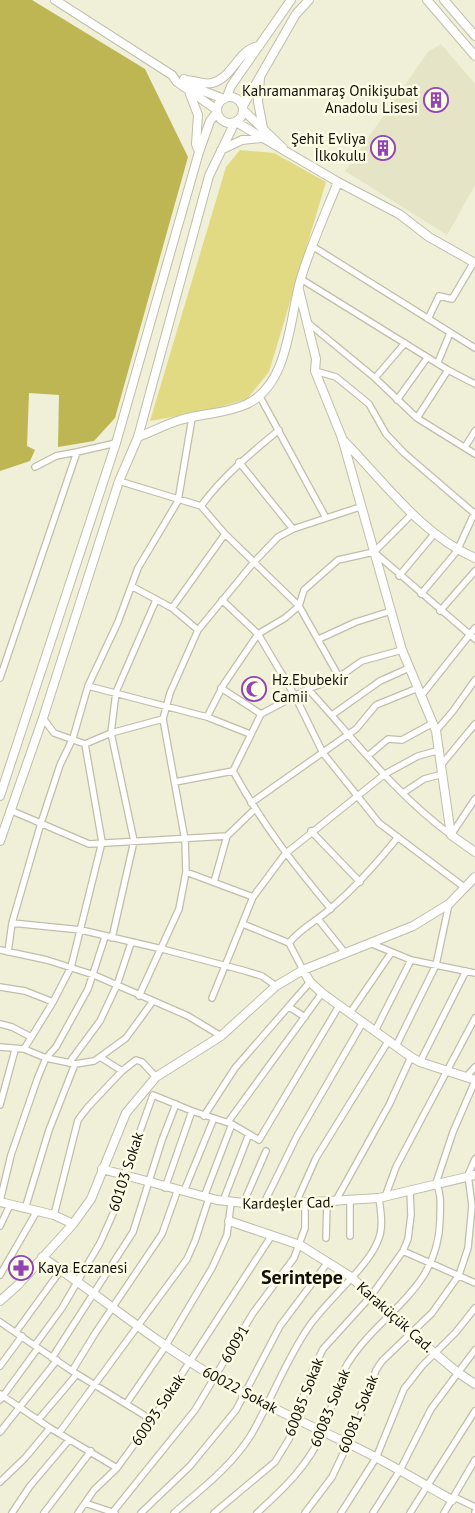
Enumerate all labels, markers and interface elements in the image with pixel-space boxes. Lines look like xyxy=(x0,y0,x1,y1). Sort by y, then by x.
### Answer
place label: Kahramanmaraş Onikişubat Anadolu Lisesi xyxy=(242,81,418,117)
building icon: Kahramanmaraş Onikişubat Anadolu Lisesi xyxy=(423,87,449,113)
place label: Şehit Evliya İlkokulu xyxy=(291,129,366,165)
building icon: Şehit Evliya İlkokulu xyxy=(370,135,396,161)
place label: Hz.Ebubekir Camii xyxy=(272,670,348,706)
mosque icon: Hz.Ebubekir Camii xyxy=(241,676,267,702)
street label: 60103 Sokak xyxy=(104,1129,148,1214)
street label: Kardeşler Cad. xyxy=(242,1192,334,1213)
pharmacy icon: Kaya Eczanesi xyxy=(8,1255,34,1281)
place label: Kaya Eczanesi xyxy=(38,1258,127,1277)
district label: Serintepe xyxy=(261,1264,343,1290)
street label: Karaküçük Cad. xyxy=(353,1277,438,1356)
street label: 60091 xyxy=(216,1321,253,1366)
street label: 60085 Sokak xyxy=(280,1354,328,1439)
street label: 60022 Sokak xyxy=(199,1362,282,1418)
street label: 60083 Sokak xyxy=(305,1365,354,1450)
street label: 60093 Sokak xyxy=(127,1369,189,1449)
street label: 60081 Sokak xyxy=(333,1371,382,1456)

